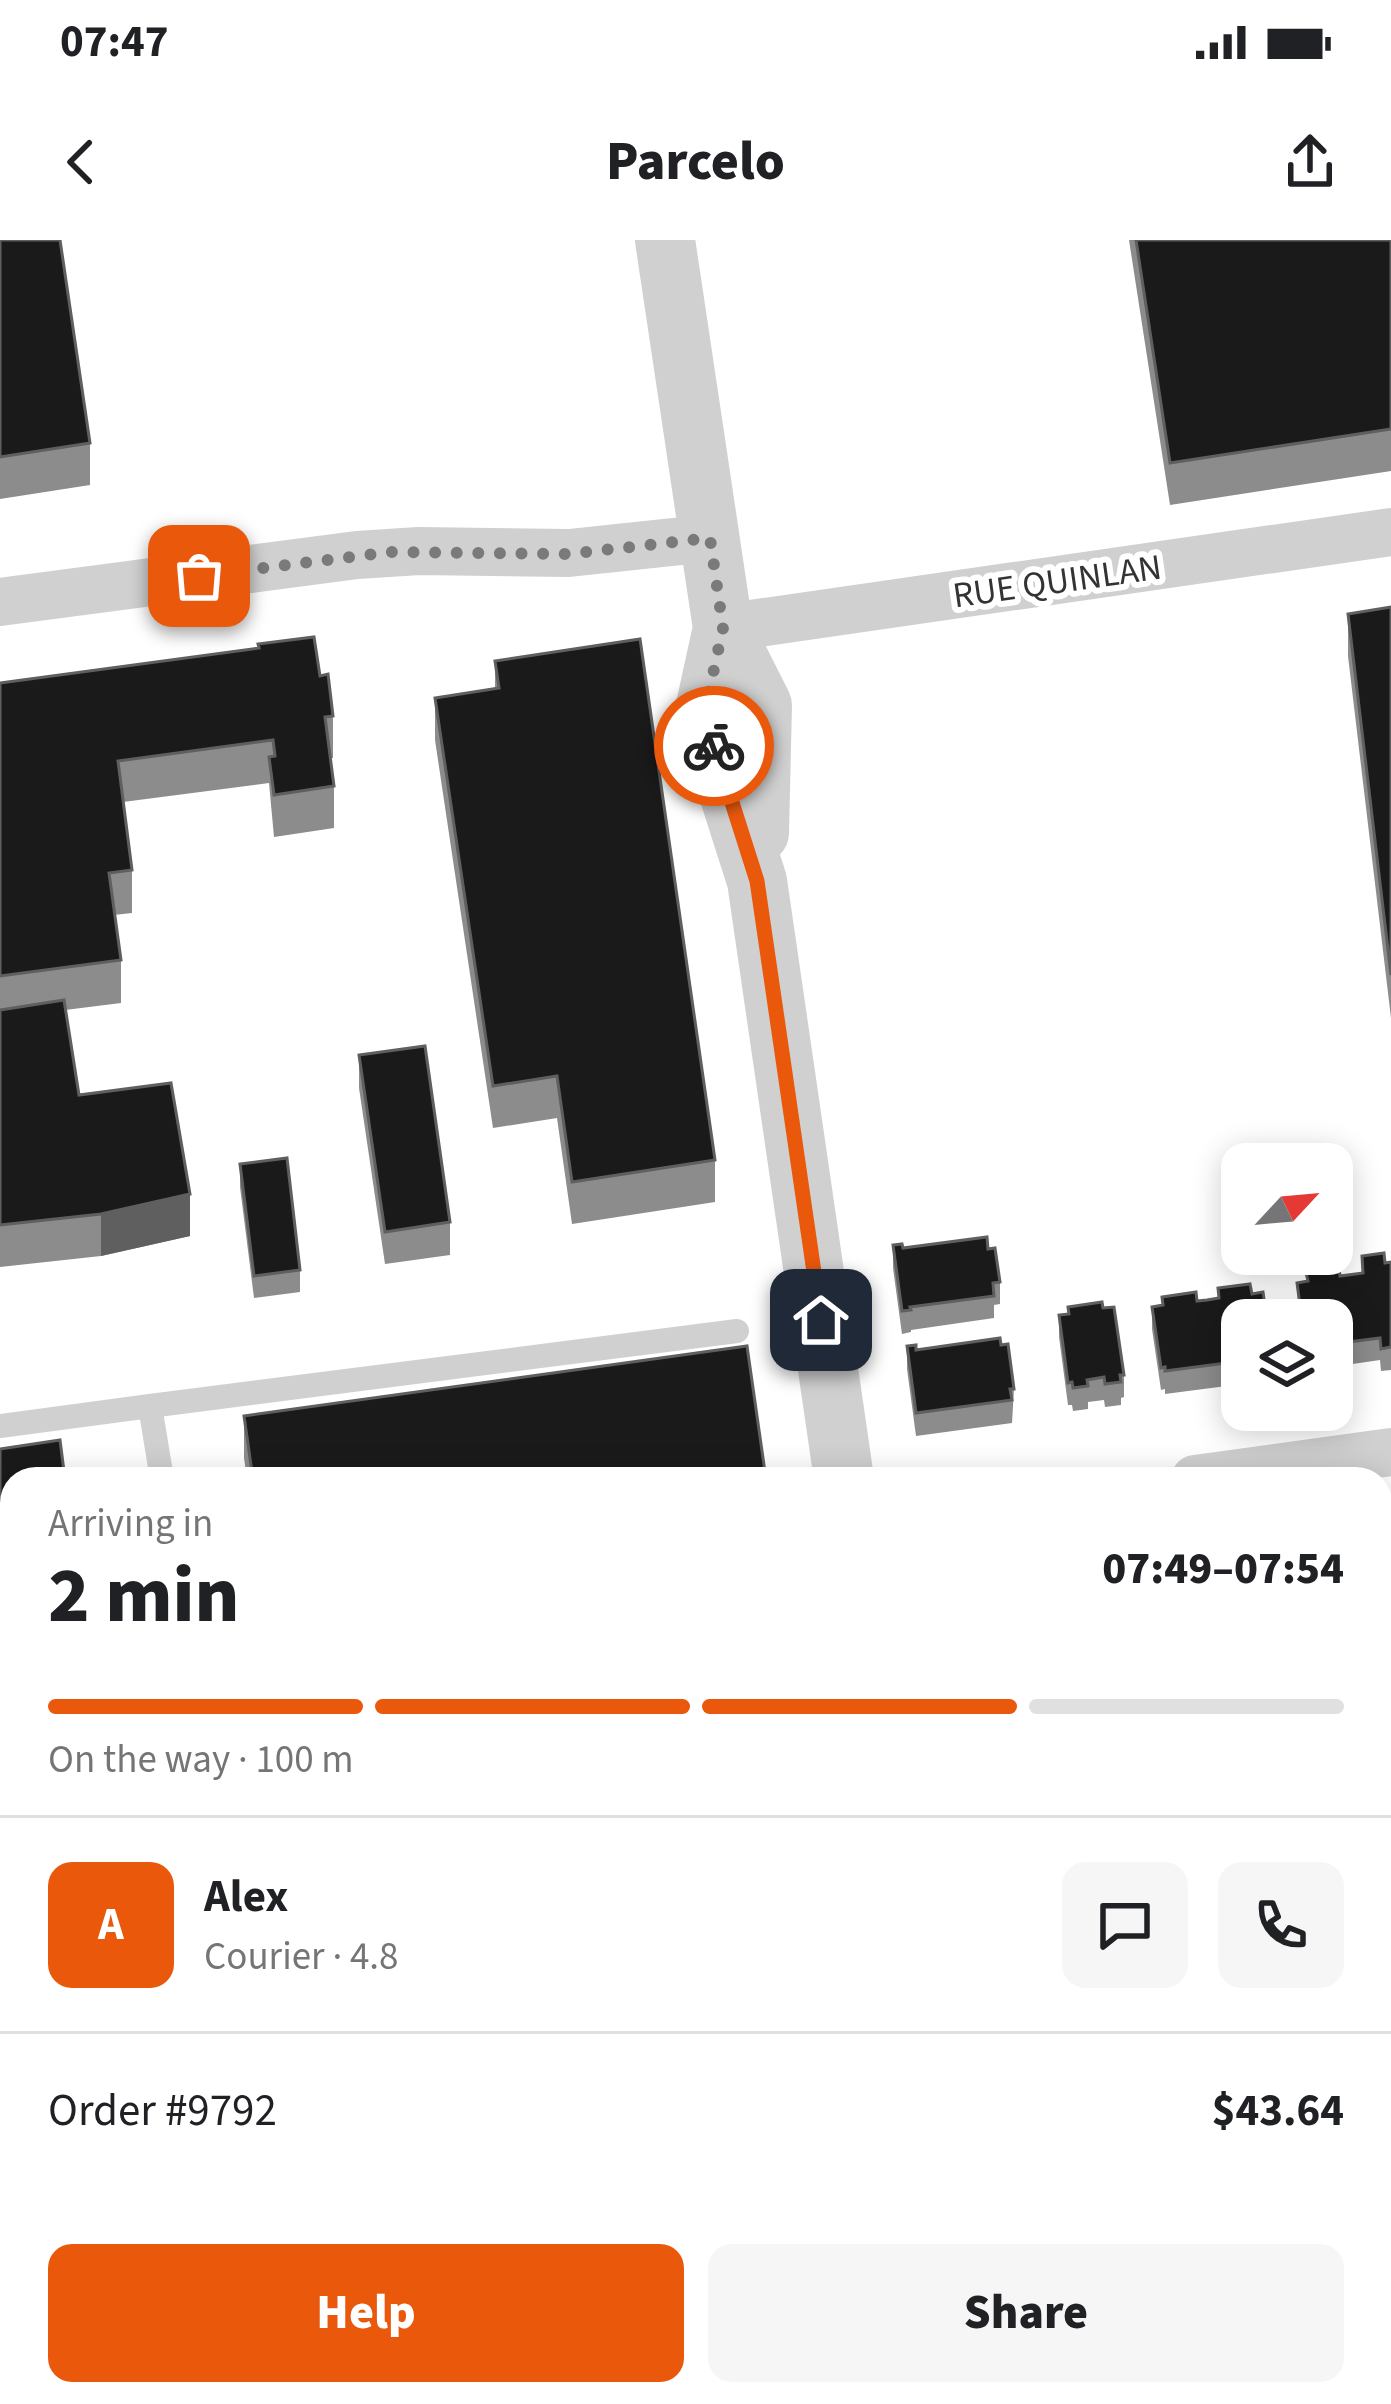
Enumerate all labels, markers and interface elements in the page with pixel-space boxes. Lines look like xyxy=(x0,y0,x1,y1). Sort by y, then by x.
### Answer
text: 07:47 xyxy=(60,10,169,74)
text: Parcelo xyxy=(606,124,785,201)
icon: back xyxy=(48,129,114,195)
icon: share xyxy=(1277,129,1343,195)
pin xyxy=(148,525,250,627)
street label: RUE QUINLAN xyxy=(950,542,1165,621)
icon: bag xyxy=(166,543,232,609)
courier xyxy=(654,686,774,806)
icon: bike xyxy=(681,713,747,779)
north arrow xyxy=(1221,1143,1353,1275)
map controls xyxy=(1221,1143,1353,1431)
pin xyxy=(770,1269,872,1371)
icon: home xyxy=(788,1287,854,1353)
button: layers xyxy=(1221,1299,1353,1431)
text: Arriving in xyxy=(48,1496,213,1552)
text: 07:49–07:54 xyxy=(1102,1537,1344,1601)
text: 2 min xyxy=(48,1541,240,1652)
text: On the way · 100 m xyxy=(48,1732,354,1788)
button: chat xyxy=(1062,1862,1188,1988)
button: phone xyxy=(1218,1862,1344,1988)
text: Alex xyxy=(204,1865,288,1929)
text: A xyxy=(98,1893,124,1957)
text: Courier · 4.8 xyxy=(204,1929,398,1985)
text: Order #9792 xyxy=(48,2079,277,2143)
text: $43.64 xyxy=(1212,2079,1344,2143)
button: Help xyxy=(48,2244,684,2382)
button: Share xyxy=(708,2244,1344,2382)

